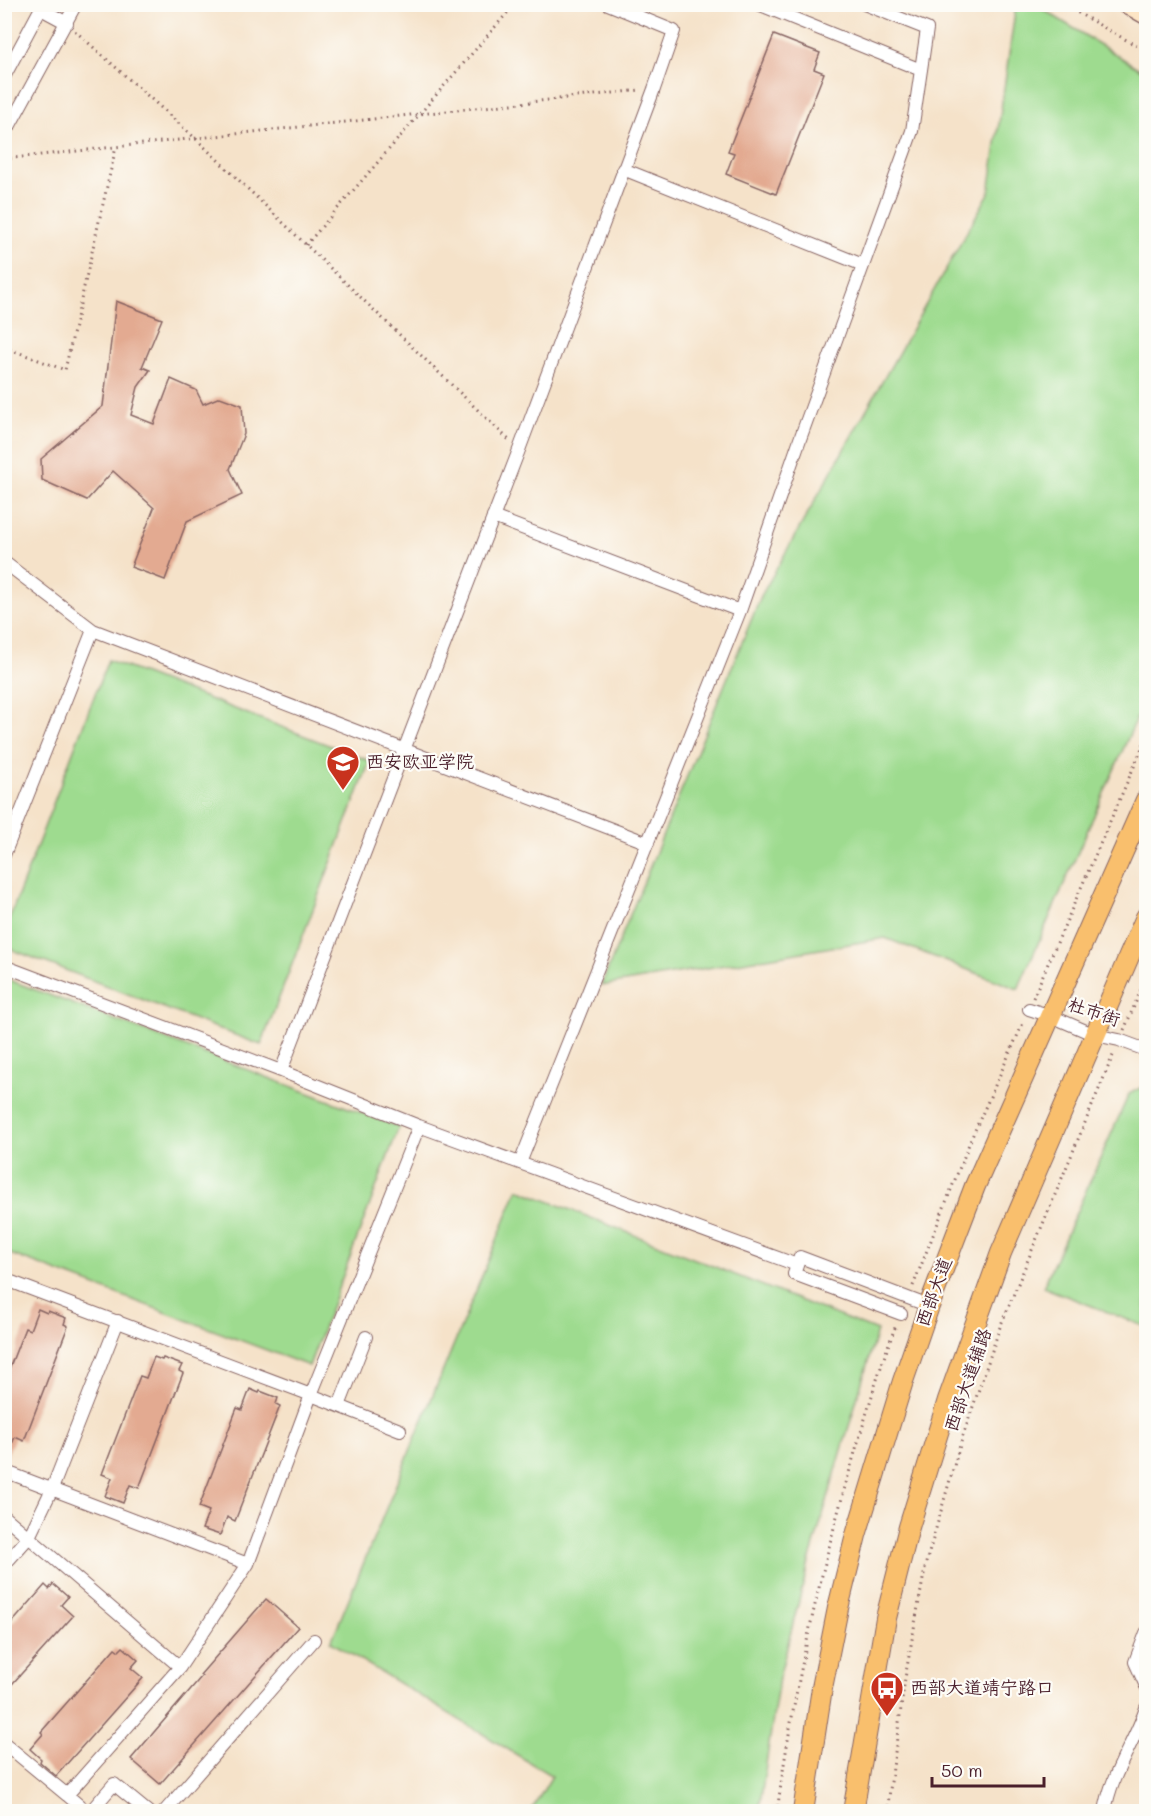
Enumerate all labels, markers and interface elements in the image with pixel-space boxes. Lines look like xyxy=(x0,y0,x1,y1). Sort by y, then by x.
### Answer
school or university icon: 西安欧亚学院 xyxy=(325,744,361,791)
place label: 西安欧亚学院 xyxy=(366,749,474,773)
street label: 杜市街 xyxy=(1065,991,1124,1031)
street label: 西部大道 xyxy=(909,1254,957,1330)
street label: 西部大道辅路 xyxy=(938,1325,996,1435)
bus stop icon: 西部大道靖宁路口 xyxy=(869,1670,905,1717)
place label: 西部大道靖宁路口 xyxy=(910,1675,1054,1699)
scale bar xyxy=(932,1750,1044,1788)
text: 50 m xyxy=(941,1758,983,1782)

